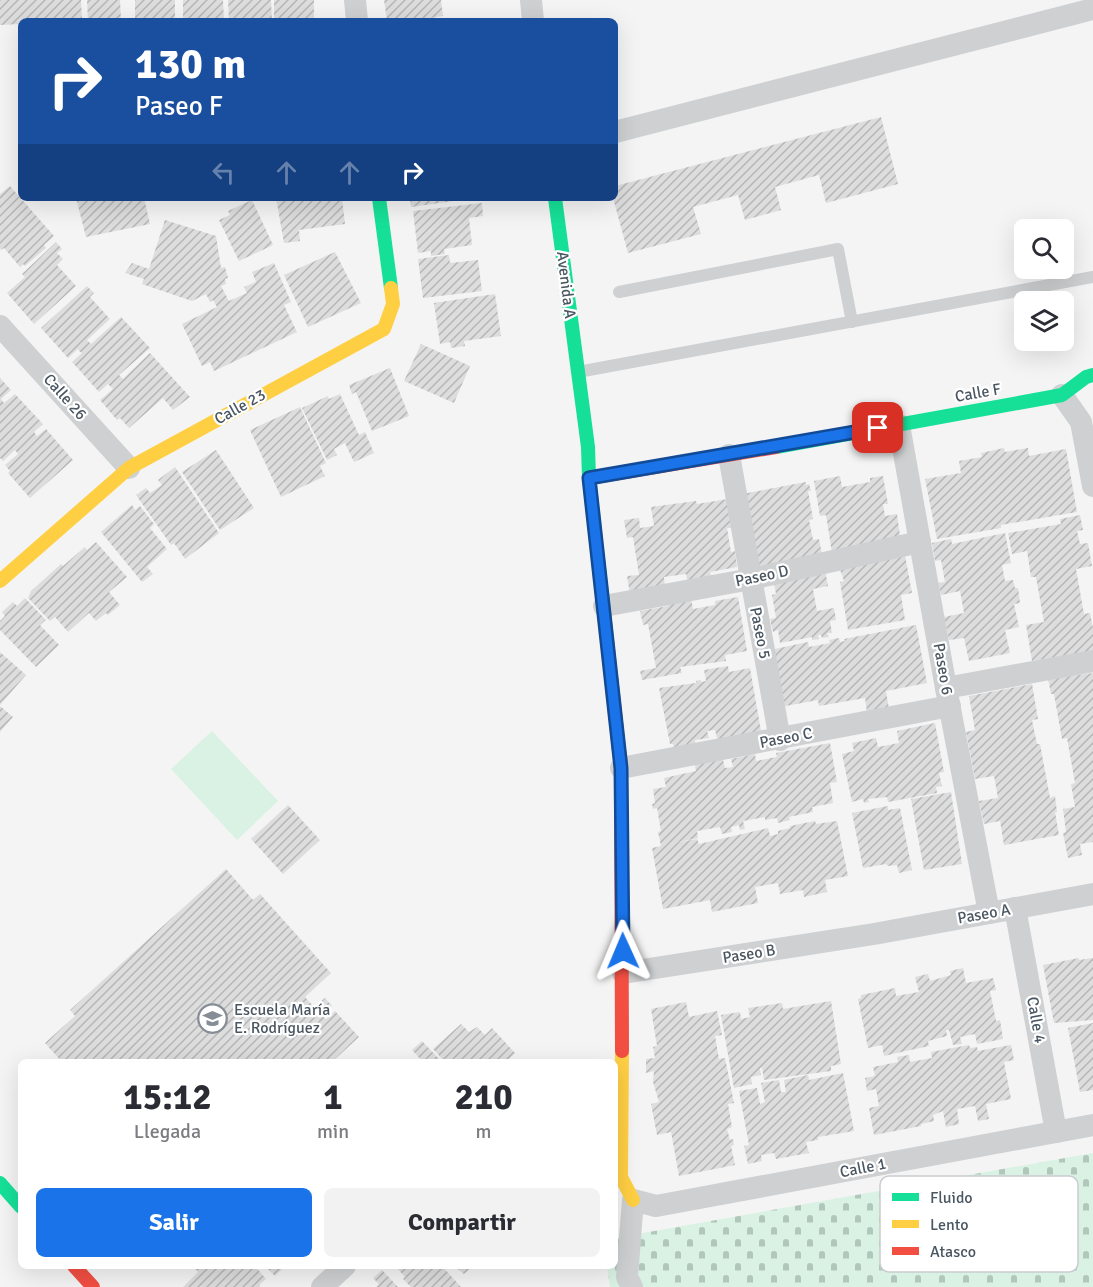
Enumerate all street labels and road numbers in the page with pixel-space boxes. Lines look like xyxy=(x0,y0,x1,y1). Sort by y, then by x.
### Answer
street label: Avenida A xyxy=(552,250,580,320)
street label: Calle 26 xyxy=(39,370,91,424)
street label: Calle F xyxy=(953,379,1003,407)
street label: Calle 23 xyxy=(211,385,269,429)
street label: Paseo D xyxy=(733,561,791,591)
street label: Paseo 5 xyxy=(745,605,775,661)
street label: Paseo 6 xyxy=(929,641,957,697)
street label: Paseo C xyxy=(758,723,814,753)
street label: Paseo A xyxy=(956,899,1012,928)
street label: Paseo B xyxy=(721,940,777,968)
street label: Calle 4 xyxy=(1022,995,1050,1045)
street label: Calle 1 xyxy=(838,1154,888,1182)

